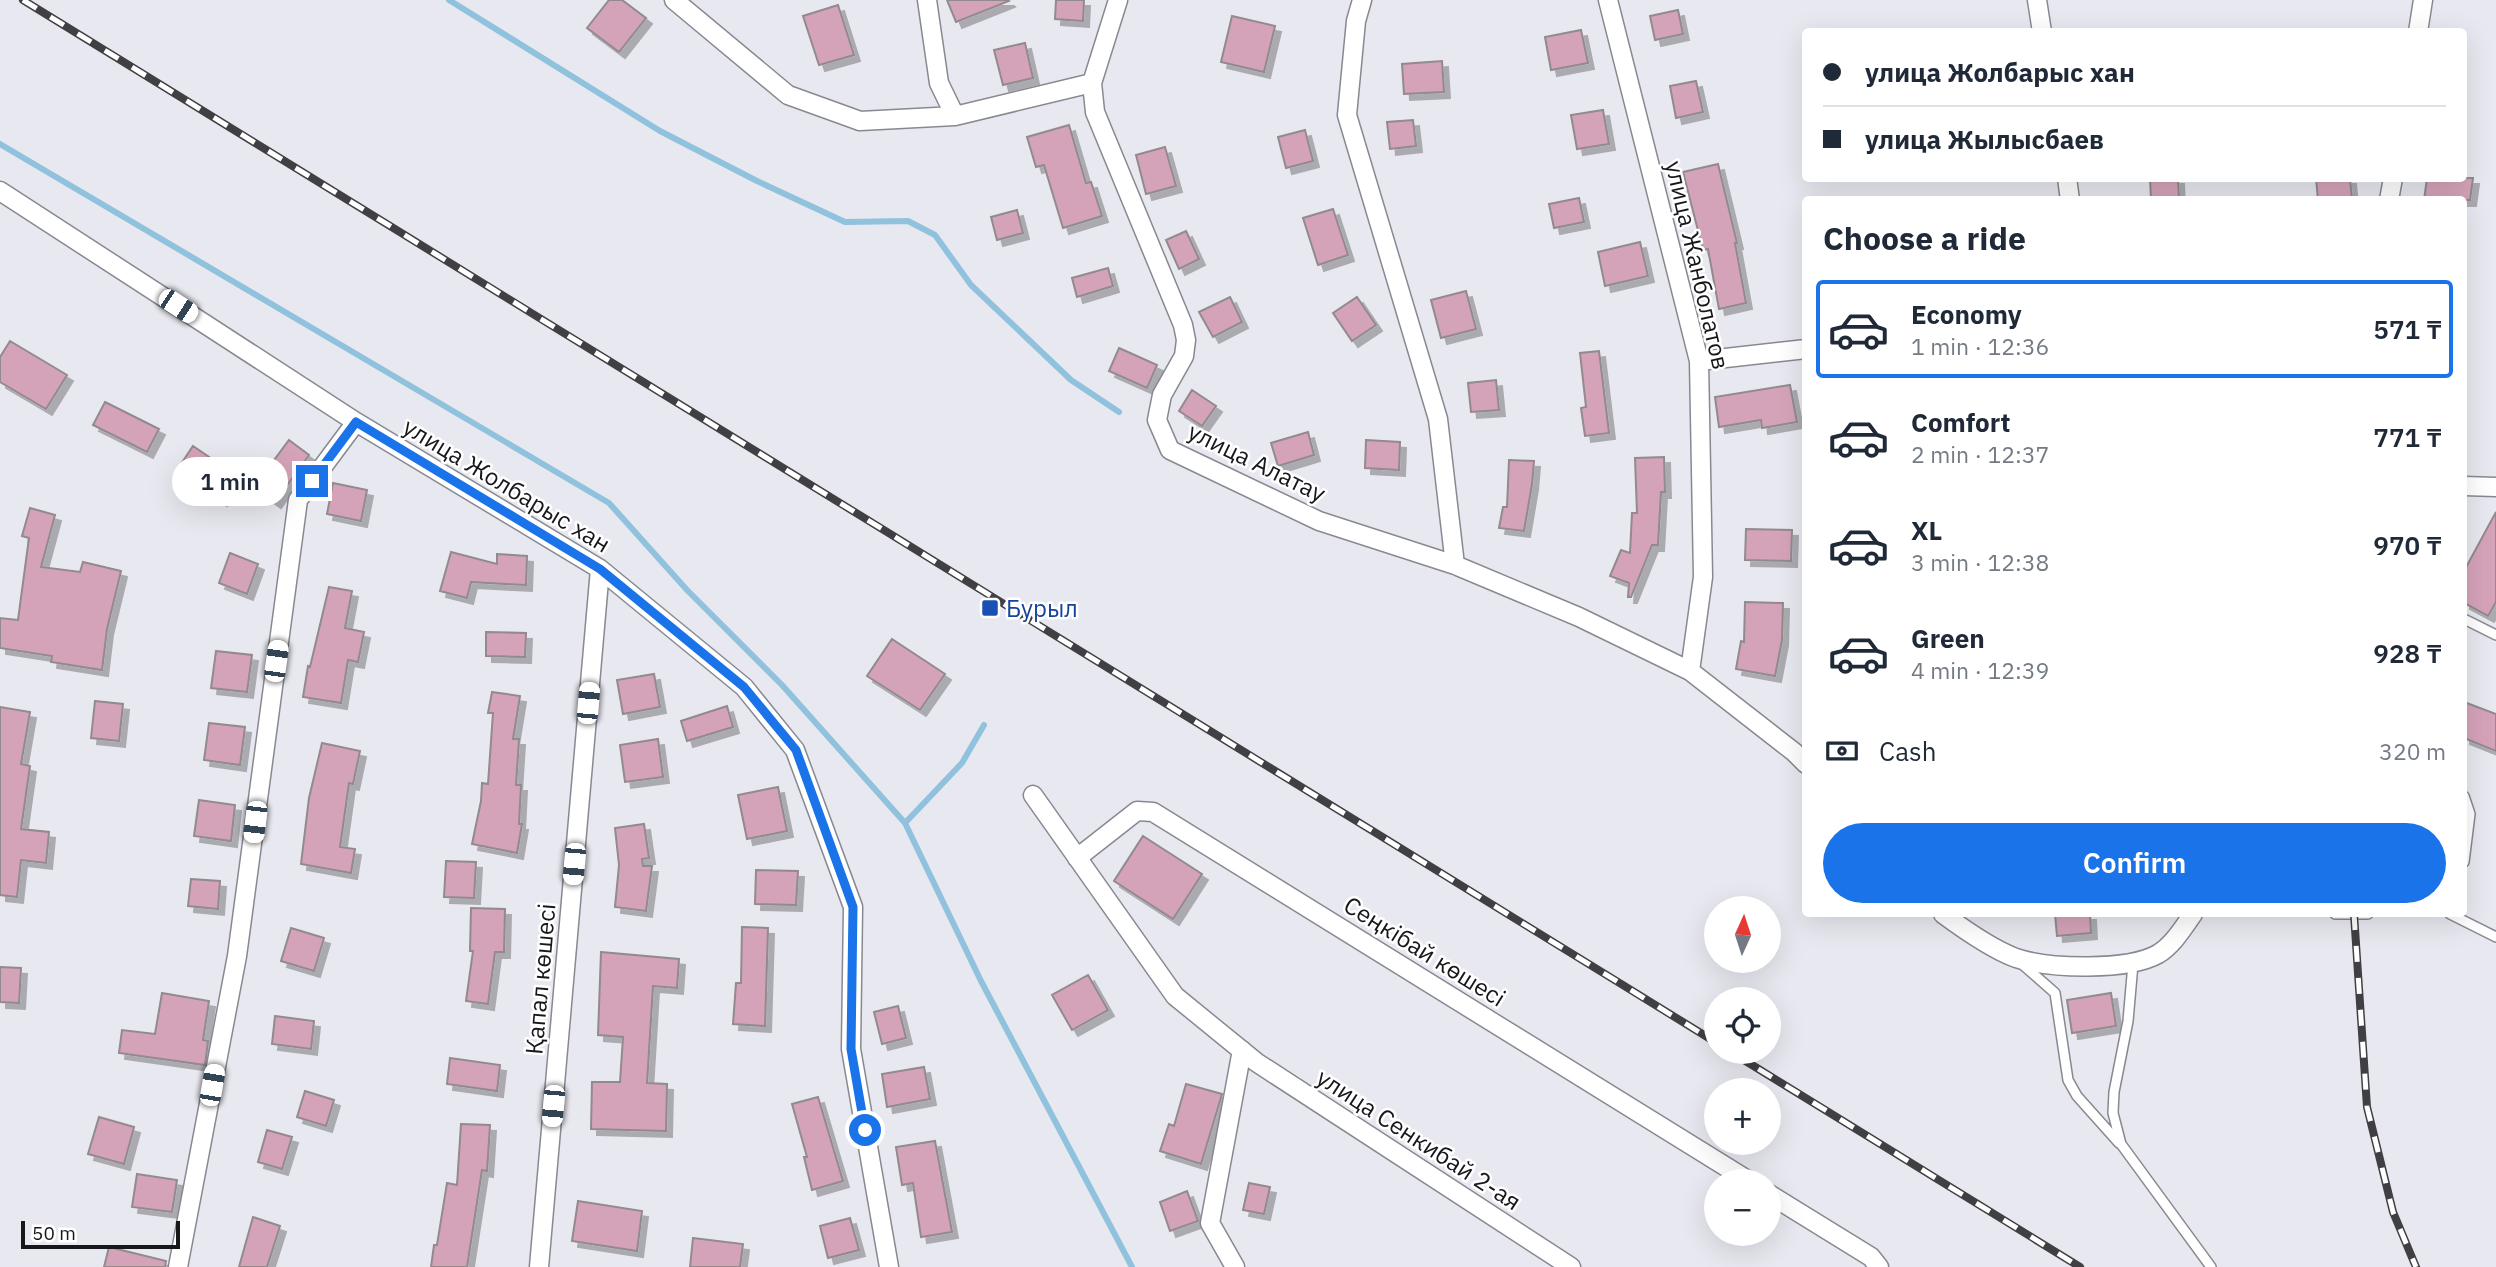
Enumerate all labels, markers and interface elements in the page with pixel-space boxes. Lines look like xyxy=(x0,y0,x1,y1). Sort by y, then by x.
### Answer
text: улица Жолбарыс хан xyxy=(1865,55,2135,89)
text: улица Жылысбаев xyxy=(1865,122,2104,156)
street label: улица Жанболатов xyxy=(1658,158,1738,372)
text: Choose a ride xyxy=(1823,217,2026,259)
car xyxy=(155,286,202,326)
text: Economy xyxy=(1911,297,2022,331)
icon: car xyxy=(1827,298,1890,361)
text: 571 ₸ xyxy=(2373,312,2442,346)
text: 1 min · 12:36 xyxy=(1911,331,2049,361)
text: Comfort xyxy=(1911,405,2010,439)
icon: car xyxy=(1827,406,1890,469)
street label: улица Жолбарыс хан xyxy=(397,410,617,560)
street label: улица Алатау xyxy=(1183,415,1331,509)
text: 771 ₸ xyxy=(2373,420,2442,454)
text: 2 min · 12:37 xyxy=(1911,439,2049,469)
callout: 1 min xyxy=(172,456,288,505)
route end xyxy=(296,465,328,497)
text: 1 min xyxy=(200,466,260,496)
text: XL xyxy=(1911,513,1942,547)
icon: car xyxy=(1827,514,1890,577)
text: 970 ₸ xyxy=(2373,528,2442,562)
text: 3 min · 12:38 xyxy=(1911,547,2049,577)
place label: Бурыл xyxy=(1006,592,1078,624)
marker: Бурыл xyxy=(980,598,1000,618)
text: Green xyxy=(1911,621,1985,655)
icon: car xyxy=(1827,622,1890,685)
text: 928 ₸ xyxy=(2373,636,2442,670)
car xyxy=(263,639,290,683)
text: 4 min · 12:39 xyxy=(1911,655,2049,685)
car xyxy=(576,681,601,725)
icon: cash xyxy=(1823,732,1861,770)
text: Cash xyxy=(1879,734,1936,768)
text: 320 m xyxy=(2379,736,2446,766)
car xyxy=(243,800,268,844)
button: Confirm xyxy=(1823,823,2446,903)
car xyxy=(562,842,587,886)
street label: Сеңкібай көшесі xyxy=(1338,888,1512,1014)
north arrow xyxy=(1704,896,1782,973)
map controls xyxy=(1704,896,1781,1246)
street label: Қапал көшесі xyxy=(517,902,563,1056)
button: locate xyxy=(1704,987,1781,1064)
street label: улица Сенкибай 2-ая xyxy=(1311,1061,1527,1217)
car xyxy=(199,1062,226,1108)
button: + xyxy=(1704,1078,1781,1155)
car xyxy=(541,1084,566,1128)
route start xyxy=(849,1114,881,1146)
button: − xyxy=(1704,1169,1781,1246)
scale bar xyxy=(21,1218,180,1250)
text: 50 m xyxy=(32,1221,76,1245)

